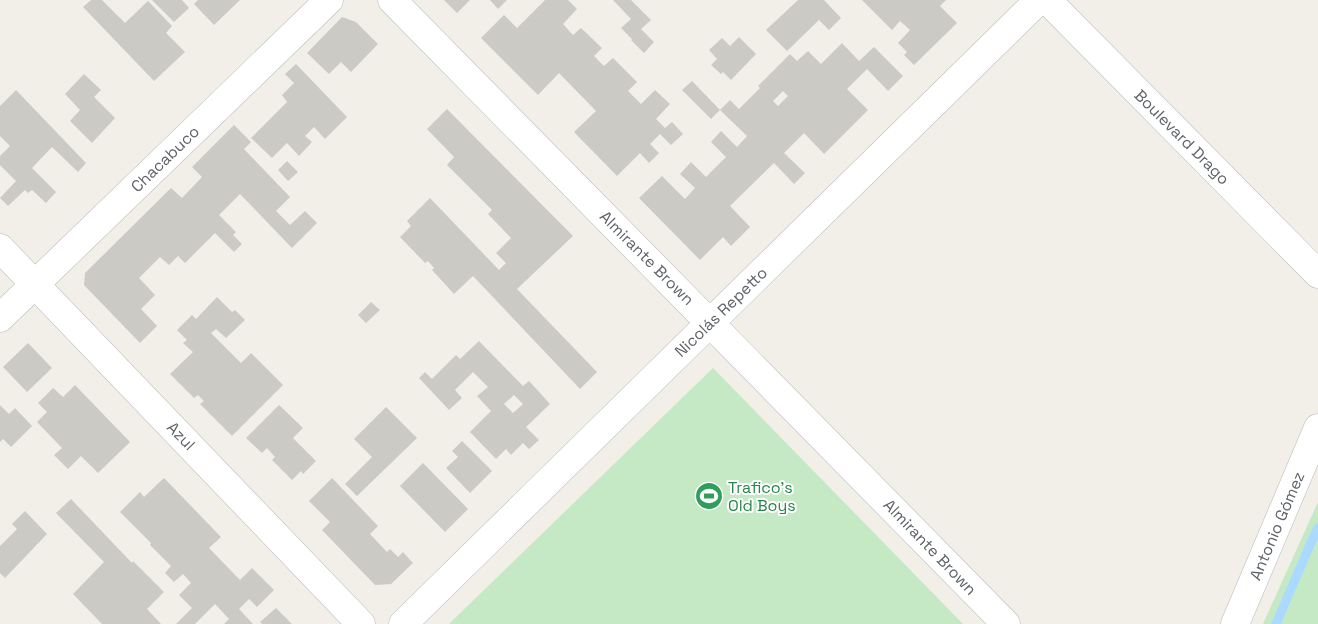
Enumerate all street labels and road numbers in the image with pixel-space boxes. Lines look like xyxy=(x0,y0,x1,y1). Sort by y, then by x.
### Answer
street label: Boulevard Drago xyxy=(1130,85,1234,189)
street label: Chacabuco xyxy=(126,121,204,197)
street label: Almirante Brown xyxy=(595,206,699,310)
street label: Nicolás Repetto xyxy=(670,262,772,362)
street label: Azul xyxy=(162,417,200,455)
street label: Antonio Gómez xyxy=(1245,468,1309,584)
street label: Almirante Brown xyxy=(879,495,981,599)

